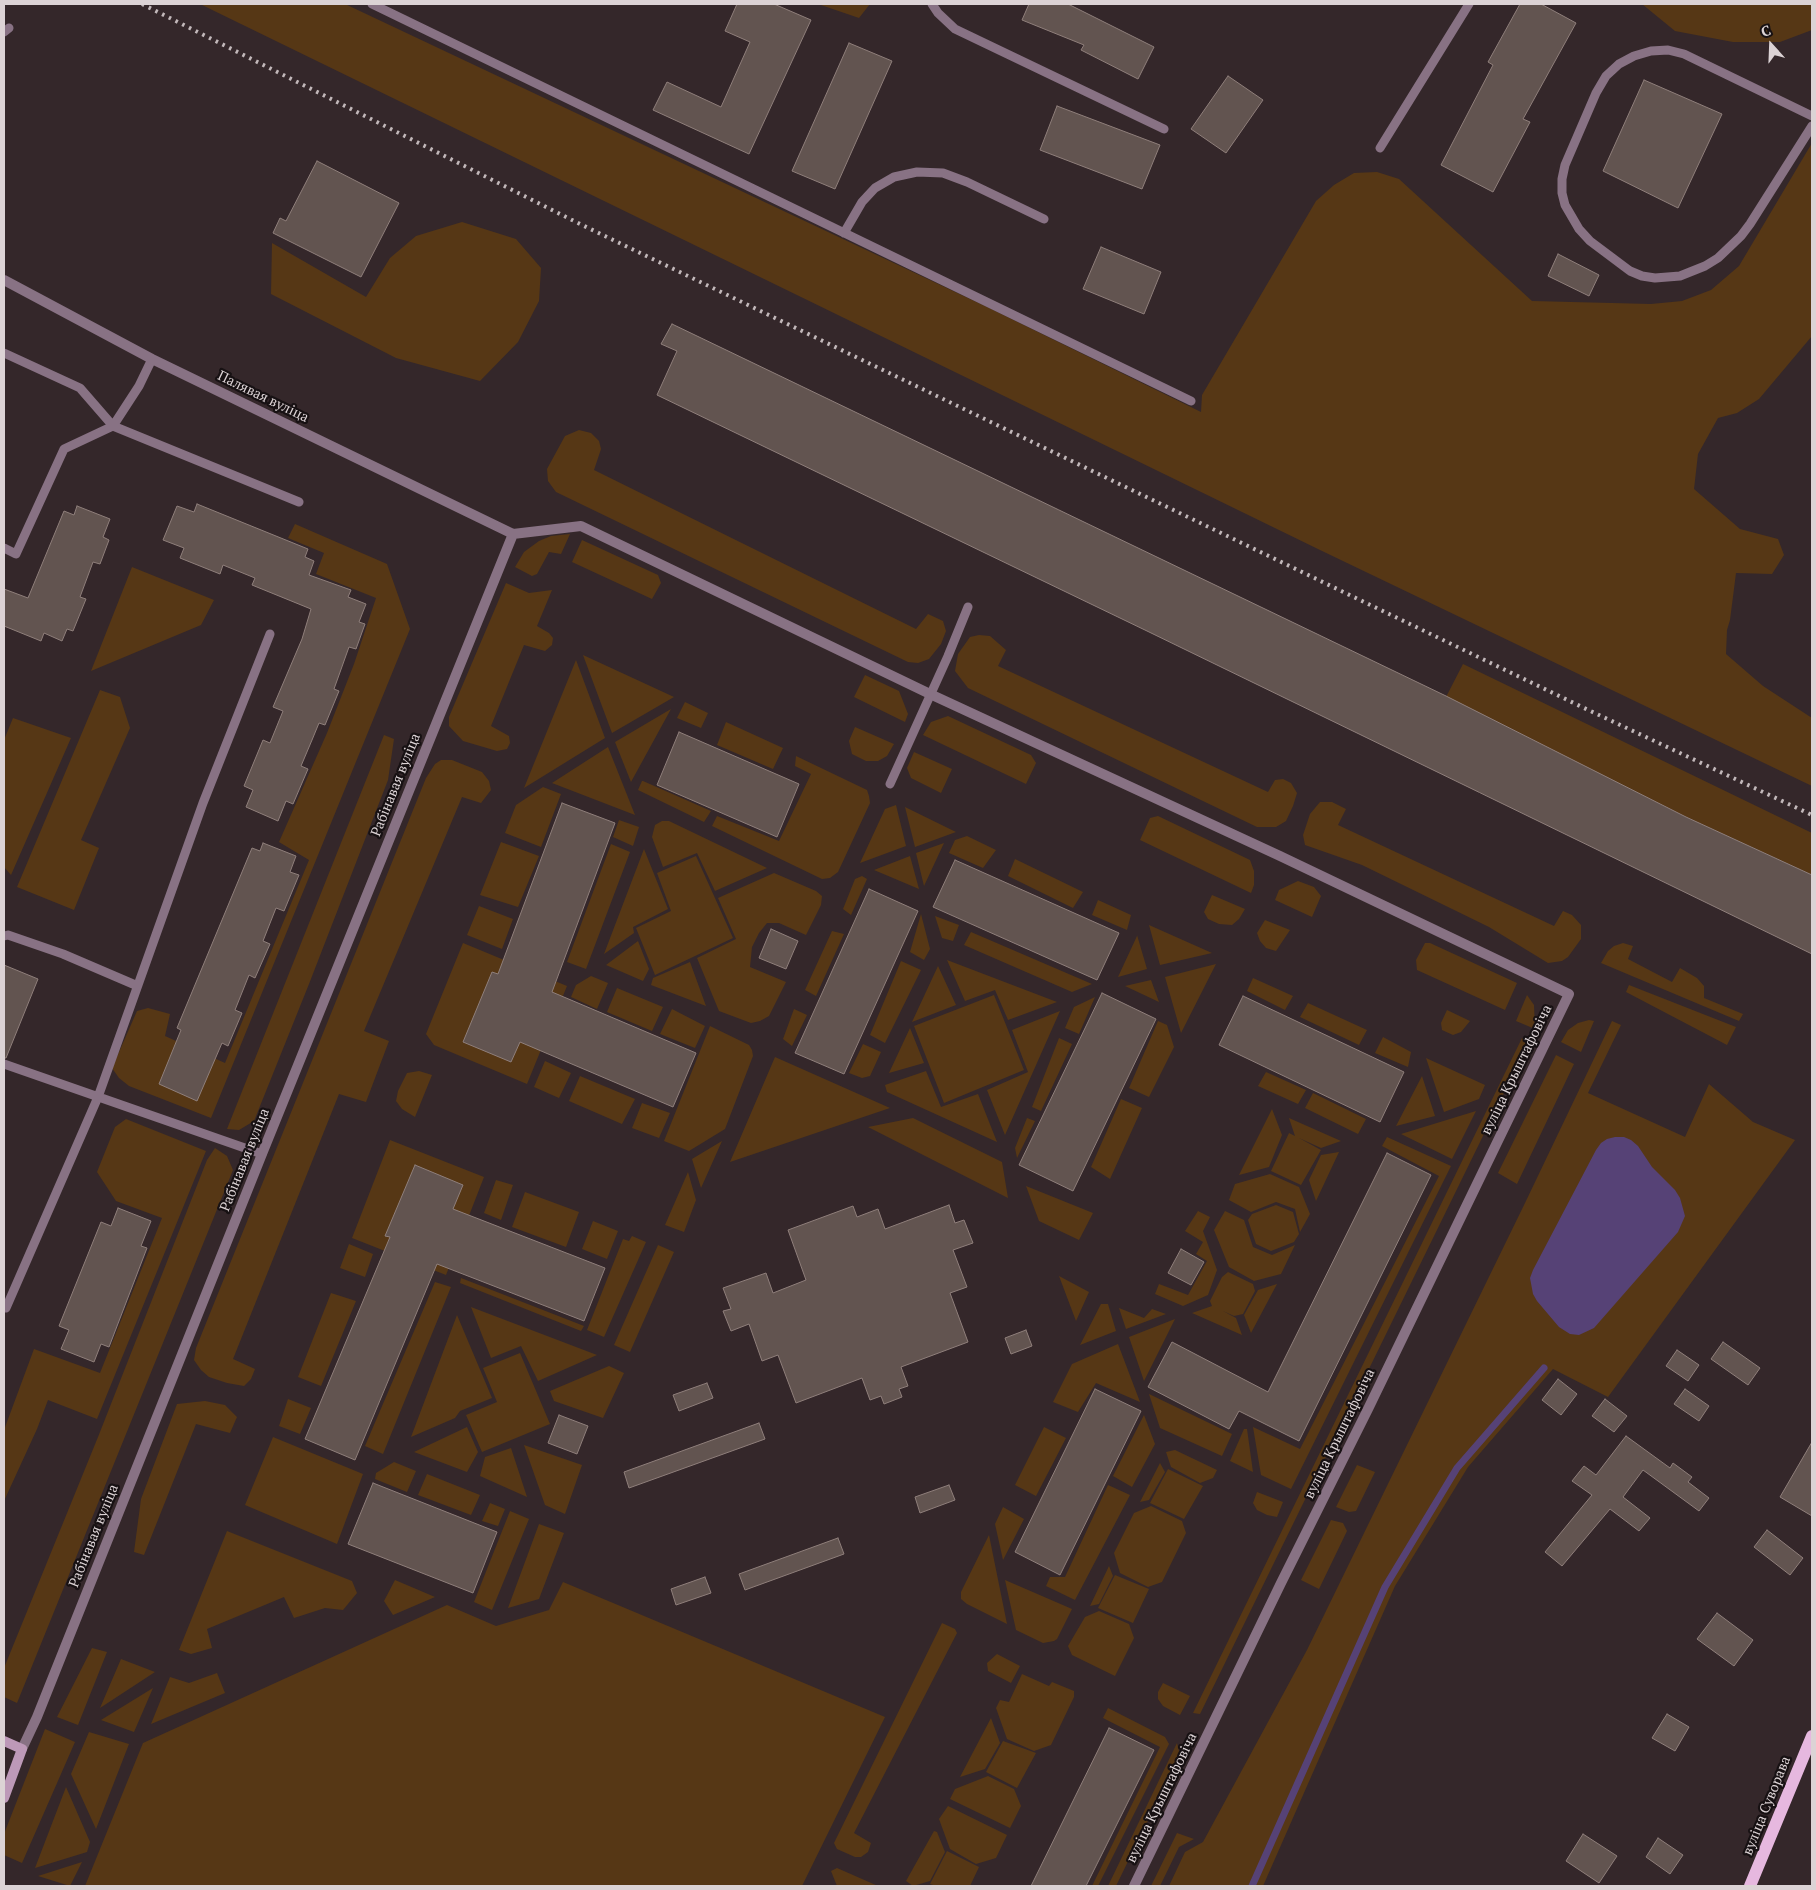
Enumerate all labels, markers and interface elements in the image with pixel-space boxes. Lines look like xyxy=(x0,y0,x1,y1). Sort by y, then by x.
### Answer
north arrow xyxy=(1746,20,1796,70)
text: С xyxy=(1758,20,1773,41)
street label: Палявая вуліца xyxy=(215,368,311,426)
street label: Рабінавая вуліца xyxy=(368,731,424,839)
street label: вуліца Крыштафовіча xyxy=(1478,1002,1556,1138)
street label: Рабінавая вуліца xyxy=(217,1106,273,1214)
street label: вуліца Крыштафовіча xyxy=(1301,1366,1379,1502)
street label: Рабінавая вуліца xyxy=(66,1482,122,1590)
street label: вуліца Крыштафовіча xyxy=(1123,1730,1201,1866)
street label: вуліца Суворава xyxy=(1739,1754,1795,1858)

